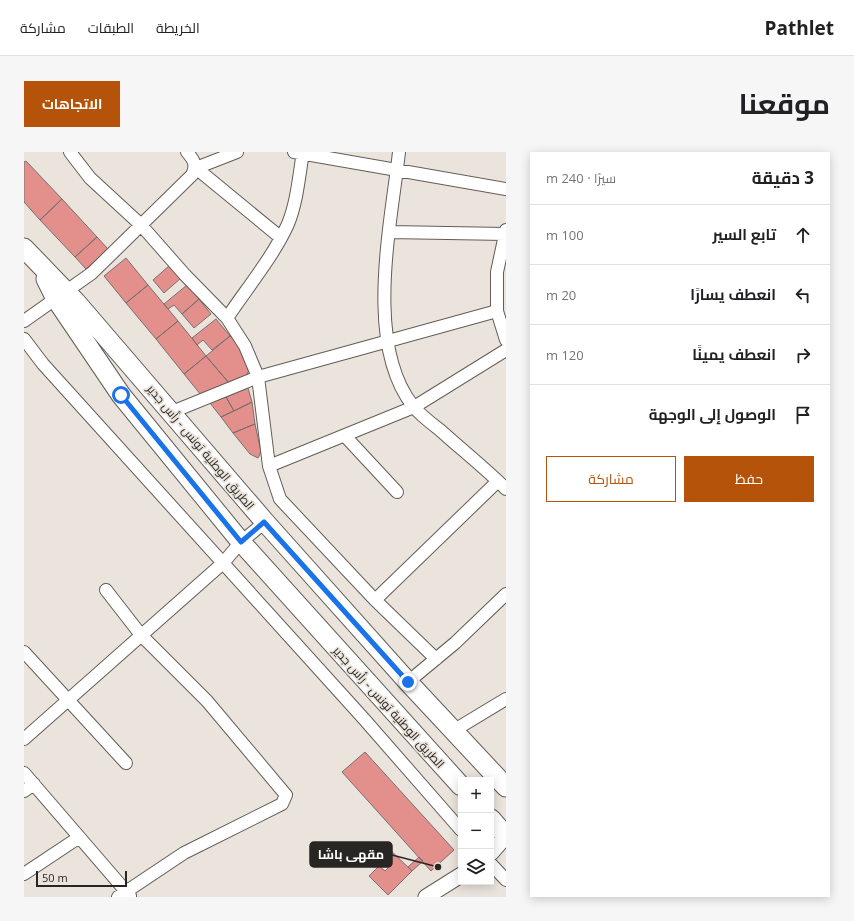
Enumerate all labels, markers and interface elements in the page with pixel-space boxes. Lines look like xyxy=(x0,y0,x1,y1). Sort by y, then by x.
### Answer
text: Pathlet xyxy=(765,15,834,41)
text: مشاركة xyxy=(20,18,66,37)
text: الطبقات xyxy=(88,18,134,37)
text: الخريطة xyxy=(156,18,200,37)
button: الاتجاهات xyxy=(24,81,120,127)
text: موقعنا xyxy=(739,84,830,122)
text: 3 دقيقة xyxy=(752,166,814,189)
text: سيرًا · 240 m xyxy=(546,169,616,187)
text: تابع السير xyxy=(712,224,776,244)
icon: ahead xyxy=(792,224,814,246)
text: 100 m xyxy=(546,226,584,244)
text: انعطف يسارًا xyxy=(690,284,776,304)
icon: left xyxy=(792,284,814,306)
text: 20 m xyxy=(546,286,576,304)
text: انعطف يمينًا xyxy=(692,344,776,364)
icon: right xyxy=(792,344,814,366)
text: 120 m xyxy=(546,346,584,364)
street label: الطريق الوطنية تونس - رأس جدير xyxy=(143,380,259,513)
route start xyxy=(112,386,130,404)
text: الوصول إلى الوجهة xyxy=(649,404,776,424)
icon: arrive xyxy=(792,404,814,426)
button: مشاركة xyxy=(546,456,676,502)
button: حفظ xyxy=(684,456,814,502)
street label: الطريق الوطنية تونس - رأس جدير xyxy=(329,642,448,772)
route end xyxy=(399,673,417,691)
map controls xyxy=(458,777,494,885)
button: + xyxy=(458,777,494,813)
button: − xyxy=(458,813,494,849)
callout: مقهى باشا xyxy=(310,842,392,867)
text: مقهى باشا xyxy=(318,845,384,863)
button: layers xyxy=(458,849,494,885)
scale bar xyxy=(36,869,127,888)
text: 50 m xyxy=(42,870,68,885)

